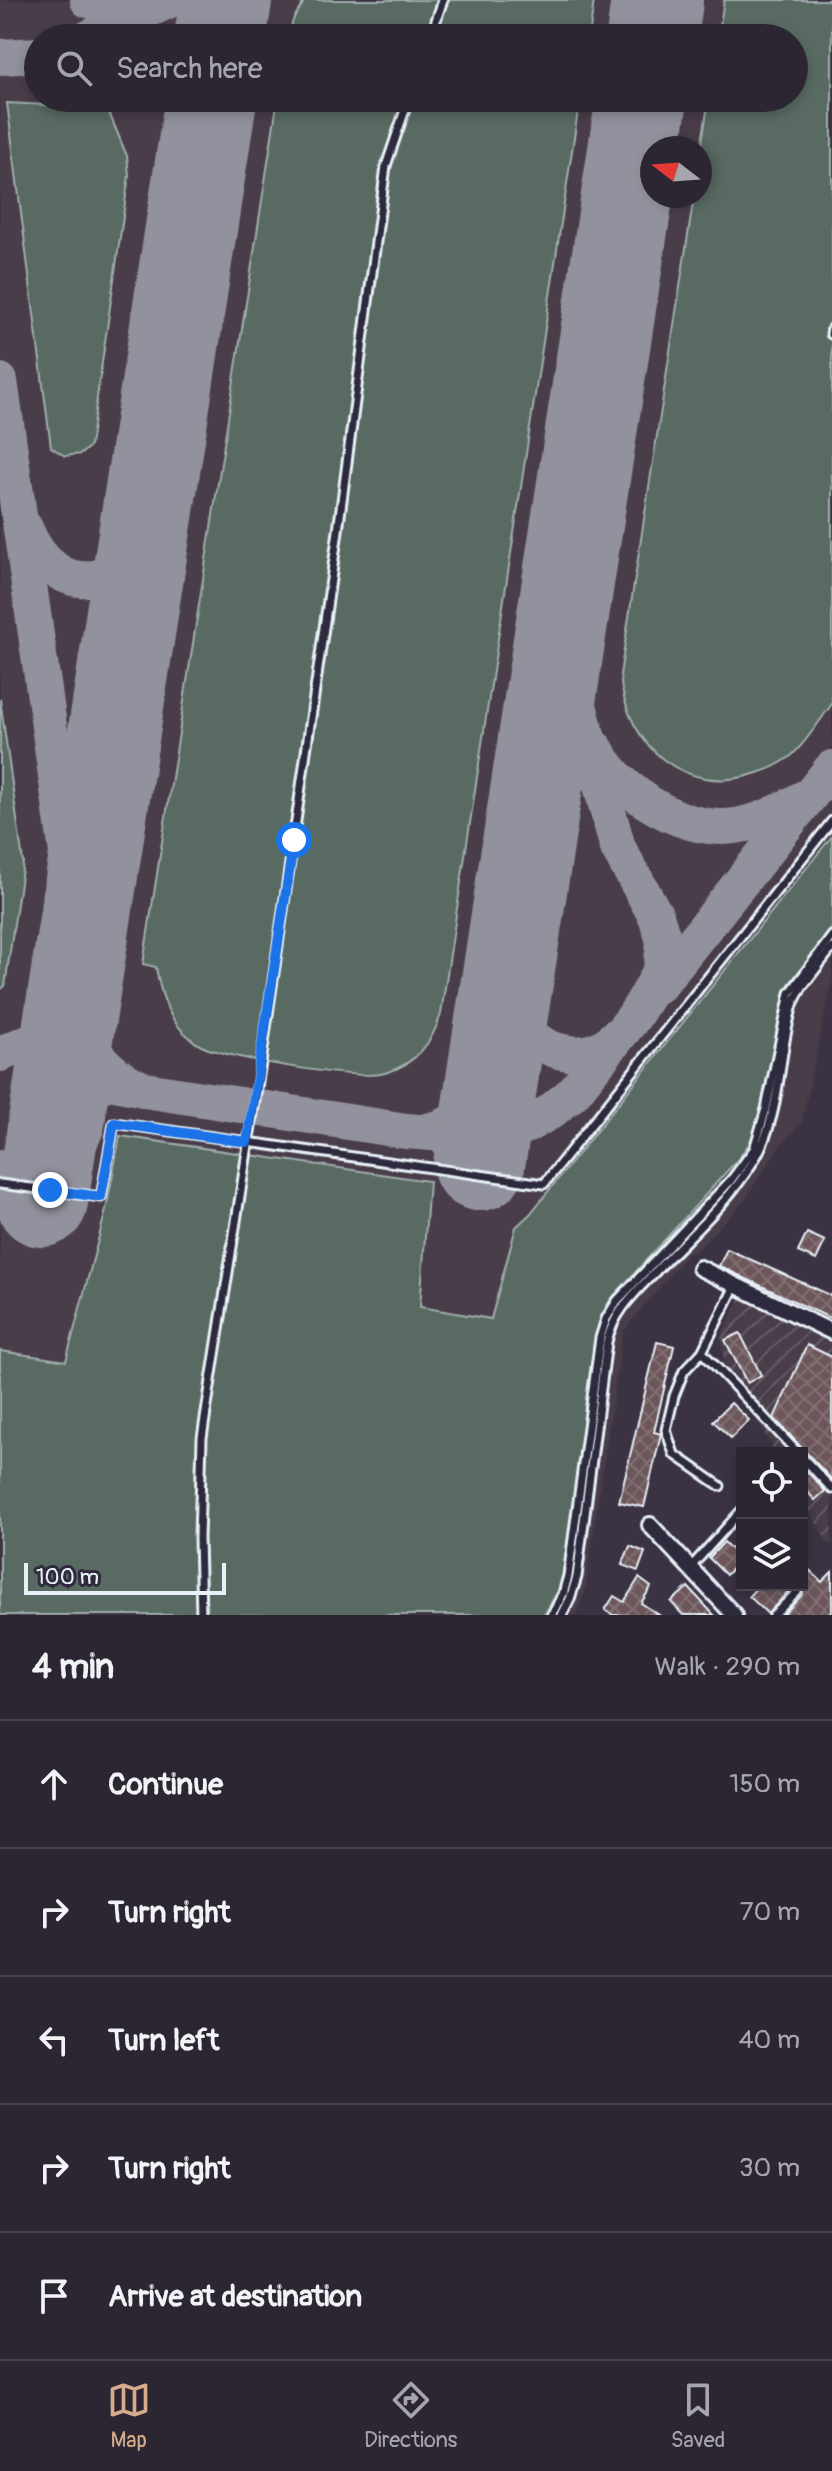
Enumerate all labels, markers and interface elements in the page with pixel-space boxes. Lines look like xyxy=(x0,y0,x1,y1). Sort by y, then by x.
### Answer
search box xyxy=(24,24,808,112)
icon: search xyxy=(52,46,96,90)
text: Search here xyxy=(116,50,263,87)
north arrow xyxy=(640,136,712,208)
route start xyxy=(276,822,312,858)
route end xyxy=(32,1172,68,1208)
map controls xyxy=(736,1447,808,1591)
button: locate xyxy=(736,1447,808,1519)
button: layers xyxy=(736,1519,808,1591)
scale bar xyxy=(24,1559,226,1595)
text: 100 m xyxy=(36,1563,99,1591)
text: 4 min xyxy=(32,1646,114,1689)
text: Walk · 290 m xyxy=(655,1651,800,1683)
icon: ahead xyxy=(32,1762,76,1806)
text: Continue xyxy=(108,1766,223,1803)
text: 150 m xyxy=(729,1768,800,1800)
icon: right xyxy=(32,1890,76,1934)
text: Turn right xyxy=(108,1894,231,1931)
text: 70 m xyxy=(740,1896,800,1928)
icon: left xyxy=(32,2018,76,2062)
text: Turn left xyxy=(108,2022,219,2059)
text: 40 m xyxy=(738,2024,800,2056)
icon: right xyxy=(32,2146,76,2190)
text: Turn right xyxy=(108,2150,231,2187)
text: 30 m xyxy=(739,2152,800,2184)
icon: arrive xyxy=(32,2274,76,2318)
text: Arrive at destination xyxy=(108,2278,362,2315)
tab: Map xyxy=(107,2378,151,2454)
tab: Directions xyxy=(364,2378,457,2454)
tab: Saved xyxy=(671,2378,725,2454)

